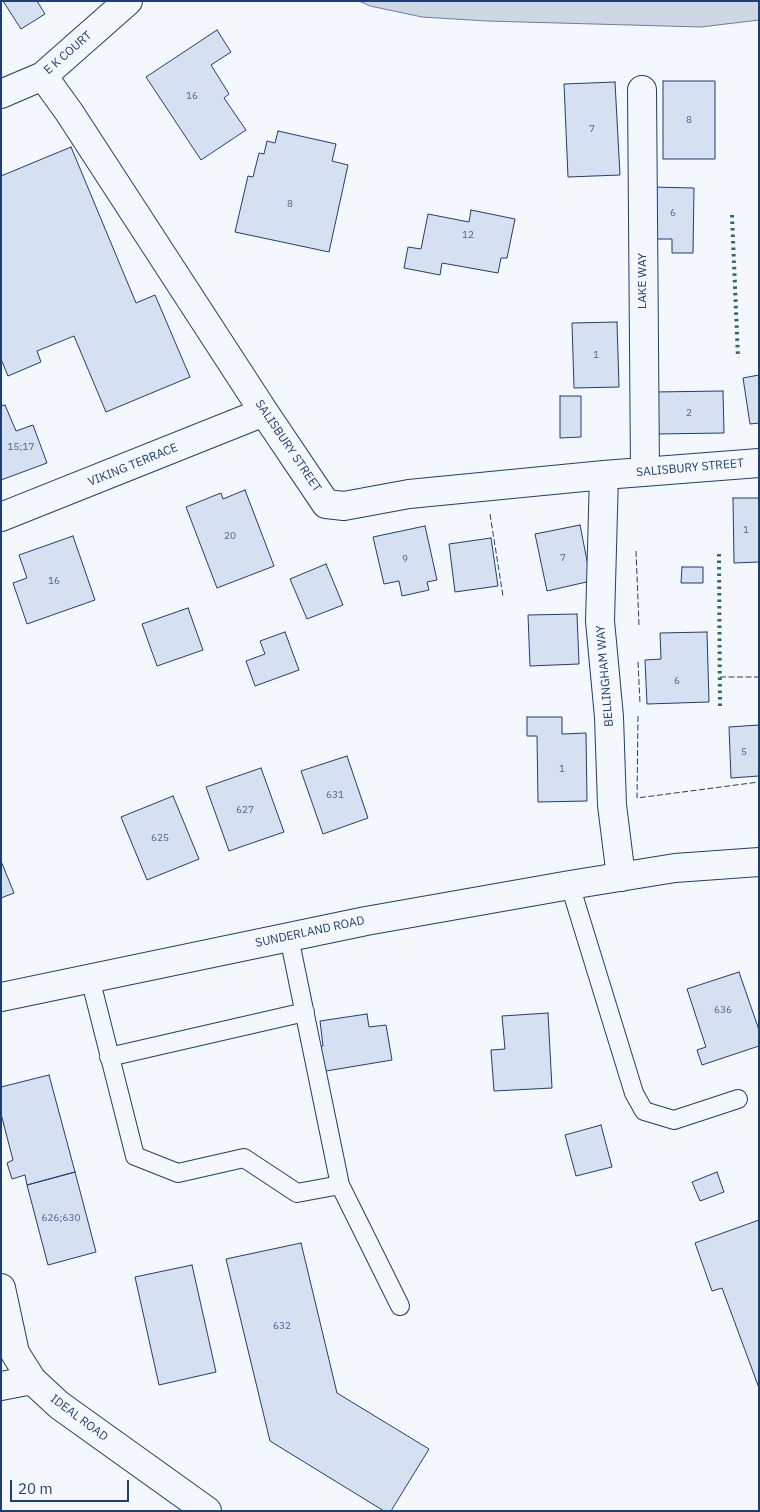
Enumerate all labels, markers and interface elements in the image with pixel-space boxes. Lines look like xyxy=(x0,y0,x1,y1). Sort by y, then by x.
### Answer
street label: E K COURT xyxy=(41,28,95,78)
house number: 16 xyxy=(186,90,198,102)
house number: 8 xyxy=(686,114,692,126)
house number: 7 xyxy=(589,123,595,135)
house number: 8 xyxy=(287,198,293,210)
house number: 6 xyxy=(670,207,676,219)
house number: 12 xyxy=(462,229,474,241)
street label: LAKE WAY xyxy=(636,253,650,309)
house number: 1 xyxy=(593,349,599,361)
street label: SALISBURY STREET xyxy=(252,397,324,495)
house number: 2 xyxy=(686,407,692,419)
street label: VIKING TERRACE xyxy=(86,440,180,490)
house number: 15;17 xyxy=(8,441,34,453)
street label: SALISBURY STREET xyxy=(636,456,744,480)
house number: 1 xyxy=(743,524,749,536)
house number: 20 xyxy=(224,530,236,542)
house number: 7 xyxy=(560,552,566,564)
house number: 9 xyxy=(402,553,408,565)
house number: 16 xyxy=(48,575,60,587)
street label: BELLINGHAM WAY xyxy=(593,625,617,727)
house number: 6 xyxy=(674,675,680,687)
house number: 5 xyxy=(741,746,747,758)
house number: 1 xyxy=(559,763,565,775)
house number: 631 xyxy=(326,789,344,801)
house number: 627 xyxy=(236,804,254,816)
house number: 625 xyxy=(151,832,169,844)
street label: SUNDERLAND ROAD xyxy=(254,913,366,951)
house number: 636 xyxy=(714,1004,732,1016)
house number: 626;630 xyxy=(42,1212,80,1224)
house number: 632 xyxy=(273,1320,291,1332)
street label: IDEAL ROAD xyxy=(48,1392,110,1444)
scale bar xyxy=(12,1470,131,1502)
text: 20 m xyxy=(18,1479,53,1498)

